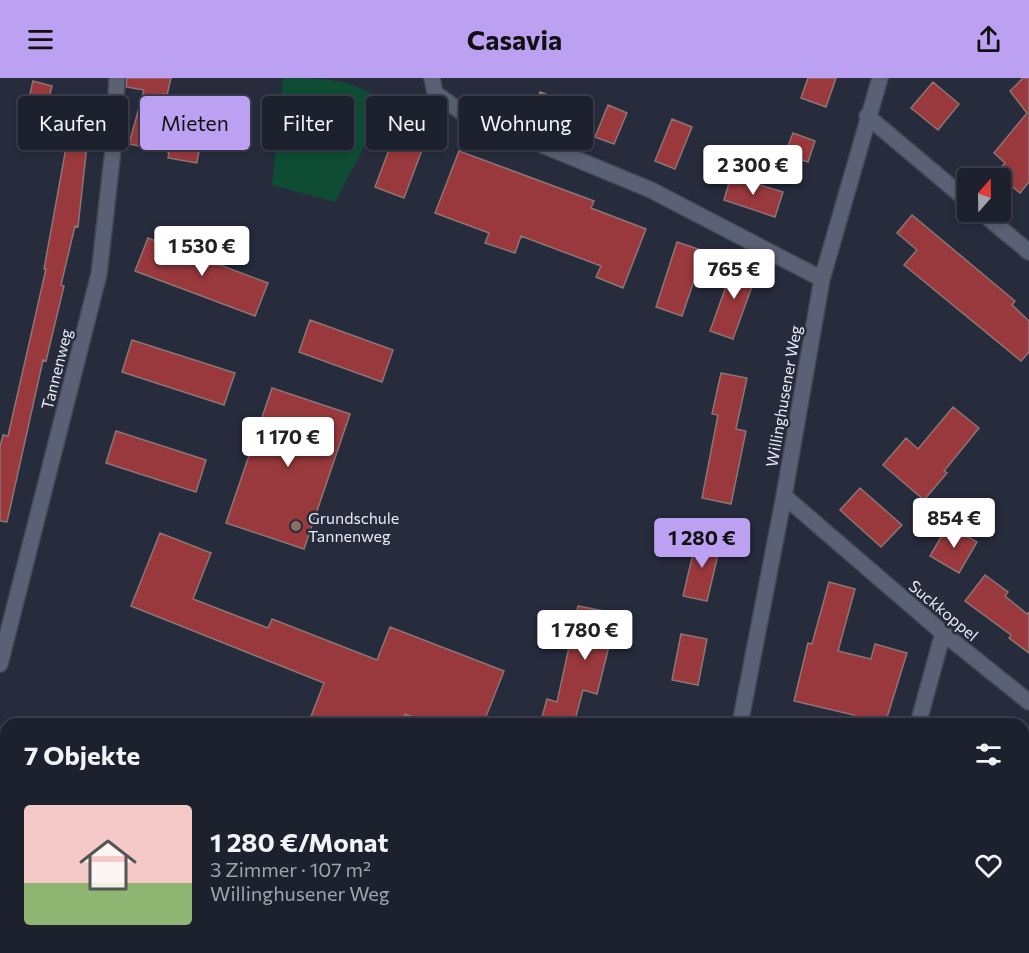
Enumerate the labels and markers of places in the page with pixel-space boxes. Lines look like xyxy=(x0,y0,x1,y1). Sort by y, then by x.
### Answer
pin: 2 300 € xyxy=(698,145,808,196)
pin: 1 530 € xyxy=(147,226,257,277)
pin: 765 € xyxy=(692,249,776,300)
pin: 1 170 € xyxy=(233,417,343,468)
pin: 854 € xyxy=(912,498,996,549)
place label: Grundschule Tannenweg xyxy=(308,508,399,545)
pin: 1 280 € xyxy=(647,518,757,569)
marker: Grundschule Tannenweg xyxy=(289,519,303,533)
pin: 1 780 € xyxy=(530,610,640,661)

